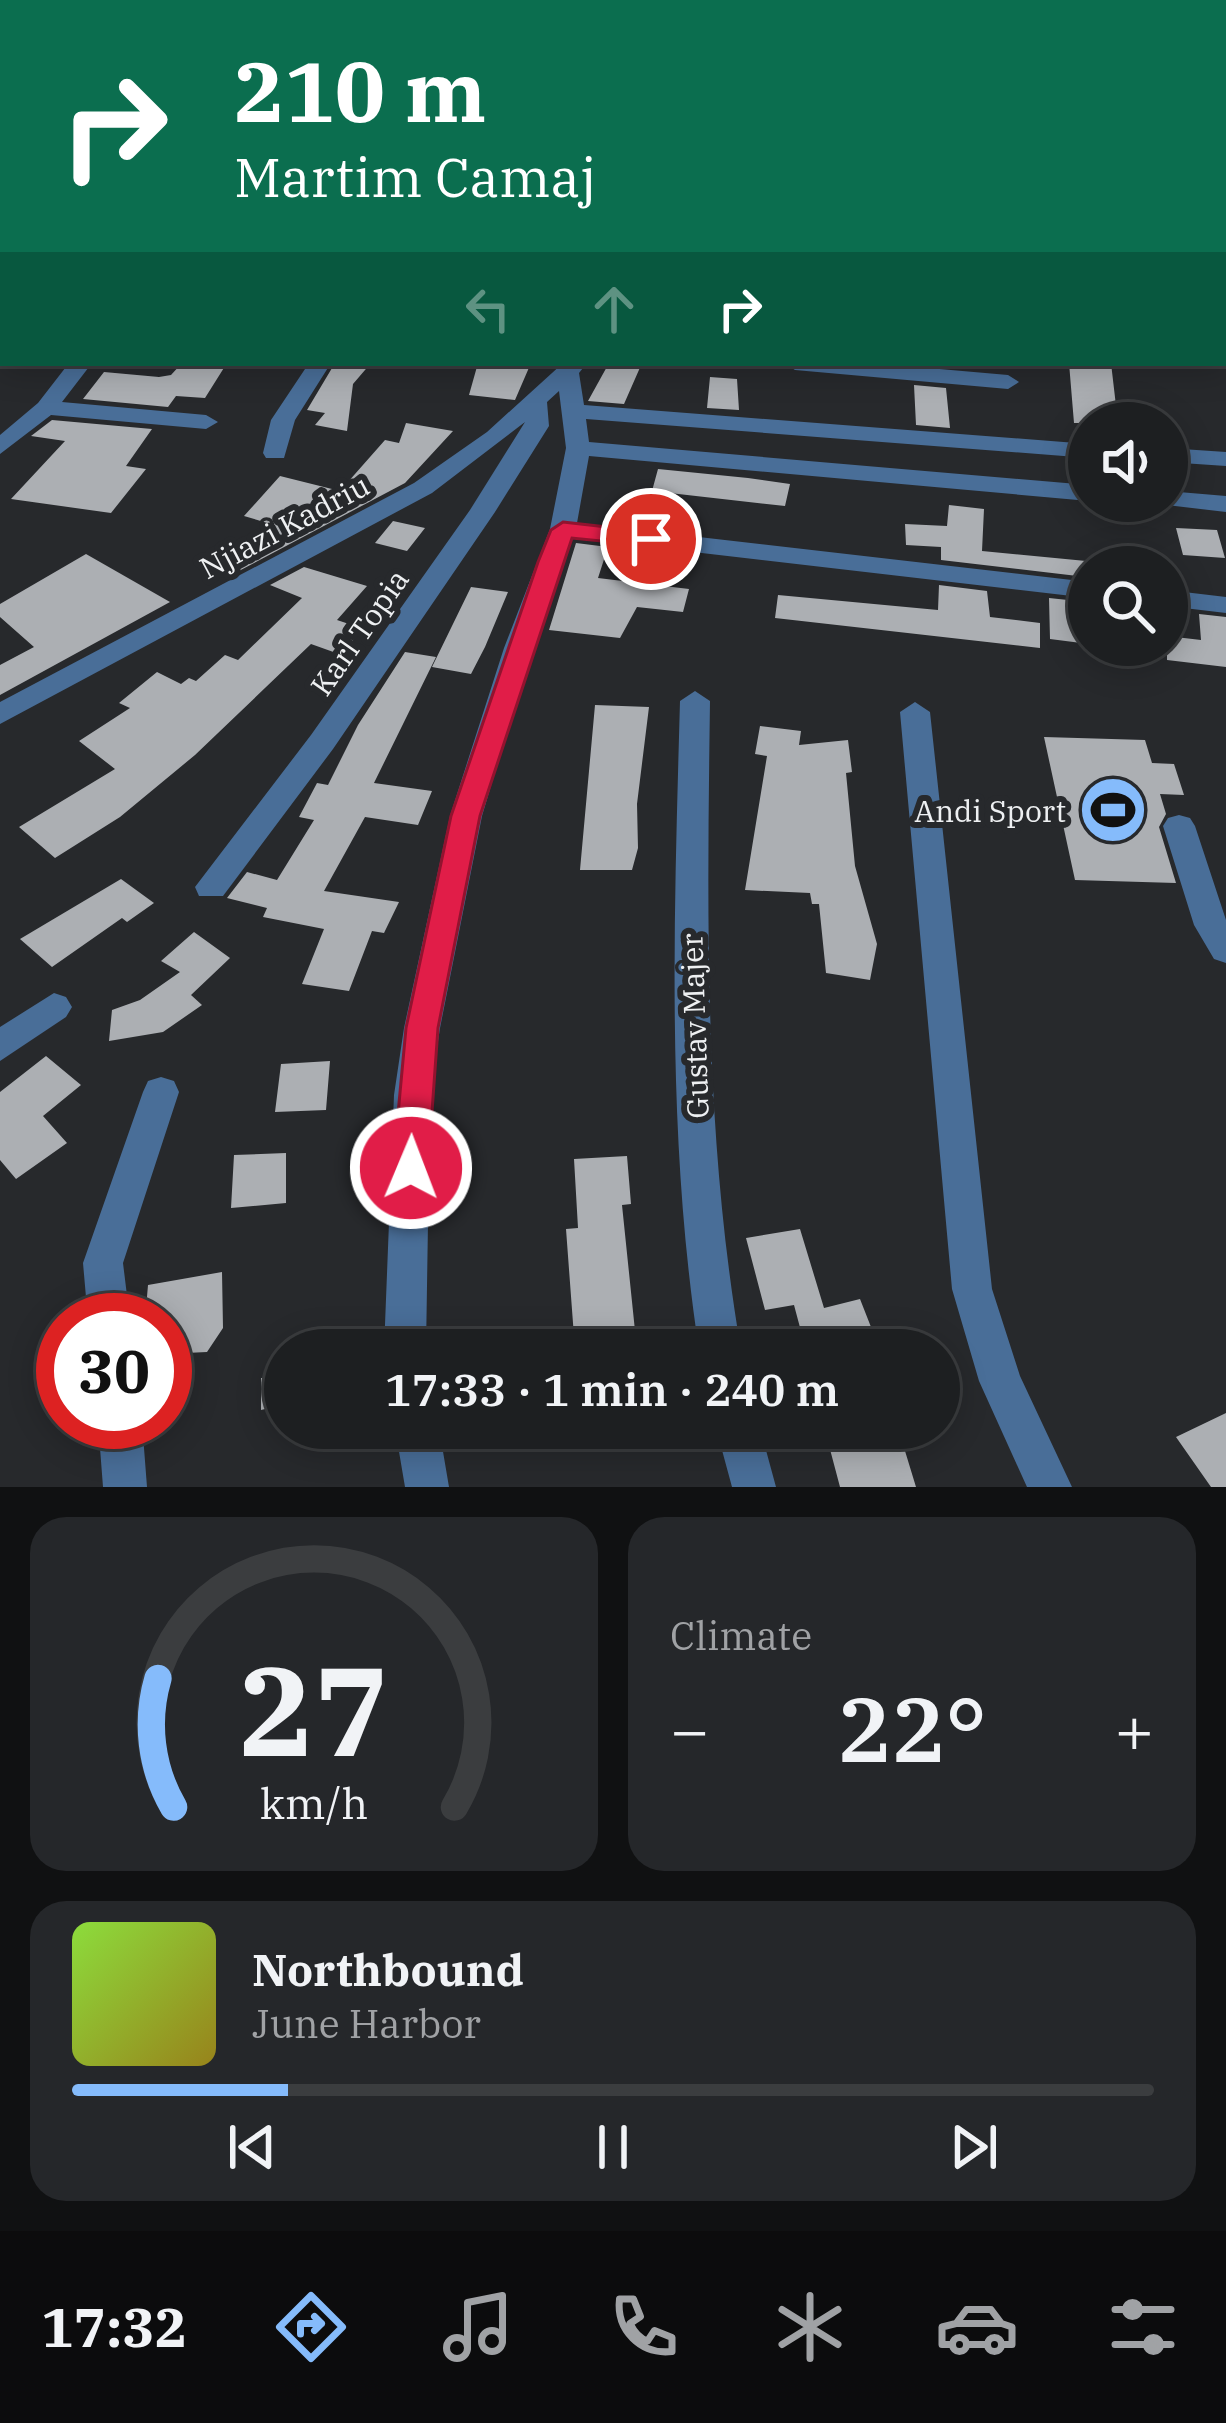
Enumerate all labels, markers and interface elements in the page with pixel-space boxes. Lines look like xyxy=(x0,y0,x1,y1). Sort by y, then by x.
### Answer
text: 210 m xyxy=(234,36,486,145)
icon: right xyxy=(36,48,192,204)
text: Martim Camaj xyxy=(234,142,596,212)
icon: left xyxy=(455,276,521,342)
icon: ahead xyxy=(581,276,647,342)
icon: right xyxy=(707,276,773,342)
map controls xyxy=(1068,402,1188,666)
button: sound xyxy=(1068,402,1188,522)
street label: Njiazi Kadriu xyxy=(192,465,376,587)
pin xyxy=(600,488,702,590)
icon: arrive xyxy=(618,506,684,572)
button: search xyxy=(1068,546,1188,666)
street label: Karl Topia xyxy=(301,561,417,703)
sports icon: Andi Sport xyxy=(1078,775,1148,845)
place label: Andi Sport xyxy=(914,791,1066,830)
street label: Gustav Majer xyxy=(671,933,717,1119)
position arrow xyxy=(348,1105,474,1231)
speed limit sign: 30 xyxy=(36,1293,192,1449)
text: 17:33 · 1 min · 240 m xyxy=(385,1360,839,1418)
text: Climate xyxy=(670,1610,812,1661)
text: 27 xyxy=(239,1628,389,1790)
text: 22° xyxy=(837,1670,987,1787)
text: − xyxy=(670,1686,710,1772)
text: + xyxy=(1114,1686,1154,1772)
text: km/h xyxy=(260,1775,368,1831)
text: Northbound xyxy=(252,1940,524,1998)
text: June Harbor xyxy=(252,1998,481,2049)
icon: previous xyxy=(219,2114,285,2180)
icon: pause xyxy=(580,2114,646,2180)
icon: next xyxy=(941,2114,1007,2180)
icon: directions xyxy=(269,2285,353,2369)
icon: music xyxy=(436,2285,520,2369)
icon: phone xyxy=(602,2285,686,2369)
icon: climate xyxy=(768,2285,852,2369)
icon: car xyxy=(935,2285,1019,2369)
icon: filters xyxy=(1101,2285,1185,2369)
text: 17:32 xyxy=(41,2292,187,2362)

